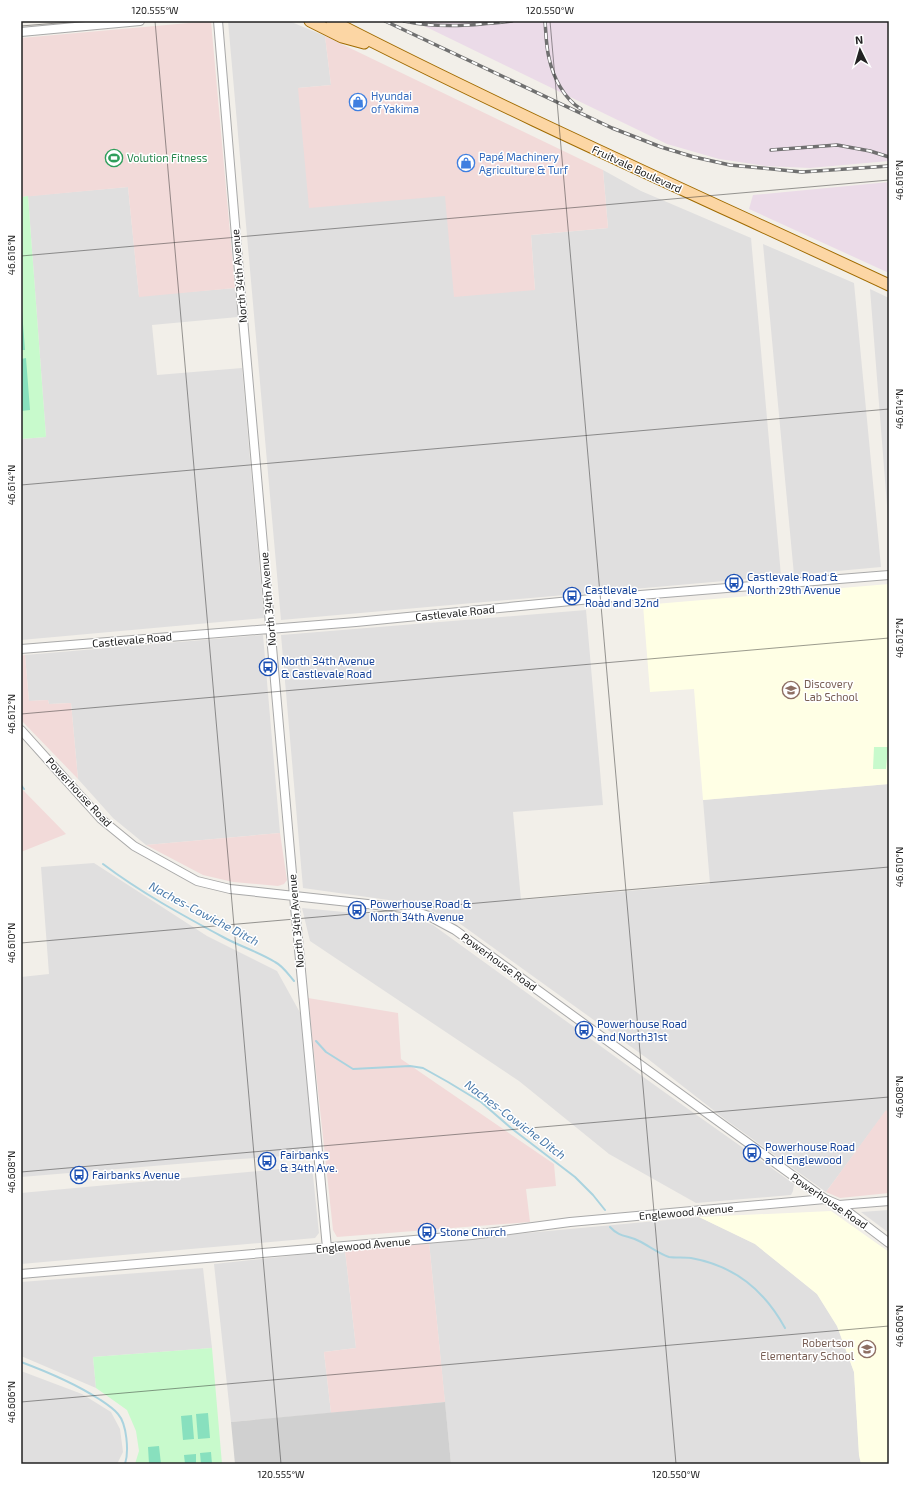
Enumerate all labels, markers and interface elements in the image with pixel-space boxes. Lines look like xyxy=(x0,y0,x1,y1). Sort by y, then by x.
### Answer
text: 120.555°W xyxy=(131,4,179,16)
text: 120.550°W xyxy=(526,4,574,16)
north arrow xyxy=(840,30,880,70)
text: N xyxy=(855,33,864,46)
place label: Hyundai of Yakima xyxy=(371,89,419,115)
shop icon: Hyundai of Yakima xyxy=(348,92,368,112)
street label: Fruitvale Boulevard xyxy=(590,142,684,195)
sports icon: Volution Fitness xyxy=(104,148,124,168)
place label: Papé Machinery Agriculture & Turf xyxy=(479,150,569,176)
place label: Volution Fitness xyxy=(127,151,208,164)
shop icon: Papé Machinery Agriculture & Turf xyxy=(456,153,476,173)
text: 46.616°N xyxy=(893,160,905,200)
street label: North 34th Avenue xyxy=(228,229,249,323)
text: 46.616°N xyxy=(5,235,17,275)
text: 46.614°N xyxy=(893,389,905,429)
text: 46.614°N xyxy=(5,465,17,505)
street label: North 34th Avenue xyxy=(257,552,278,646)
place label: Castlevale Road & North 29th Avenue xyxy=(747,570,841,596)
bus stop icon: Castlevale Road & North 29th Avenue xyxy=(724,573,744,593)
place label: Castlevale Road and 32nd xyxy=(585,583,659,609)
bus stop icon: Castlevale Road and 32nd xyxy=(562,586,582,606)
street label: Castlevale Road xyxy=(414,602,495,623)
text: 46.612°N xyxy=(893,618,905,658)
street label: Castlevale Road xyxy=(92,630,172,649)
place label: North 34th Avenue & Castlevale Road xyxy=(281,654,375,680)
bus stop icon: North 34th Avenue & Castlevale Road xyxy=(258,657,278,677)
place label: Discovery Lab School xyxy=(804,677,859,703)
school or university icon: Discovery Lab School xyxy=(781,680,801,700)
text: 46.612°N xyxy=(5,694,17,734)
street label: Powerhouse Road xyxy=(44,754,115,829)
text: 46.610°N xyxy=(893,847,905,887)
street label: North 34th Avenue xyxy=(285,874,306,968)
water label: Naches-Cowiche Ditch xyxy=(147,878,262,948)
place label: Powerhouse Road & North 34th Avenue xyxy=(370,897,471,923)
bus stop icon: Powerhouse Road & North 34th Avenue xyxy=(347,900,367,920)
text: 46.610°N xyxy=(5,923,17,963)
street label: Powerhouse Road xyxy=(459,930,540,993)
place label: Powerhouse Road and North31st xyxy=(597,1017,687,1043)
bus stop icon: Powerhouse Road and North31st xyxy=(574,1020,594,1040)
text: 46.608°N xyxy=(893,1076,905,1118)
water label: Naches-Cowiche Ditch xyxy=(462,1077,569,1162)
place label: Powerhouse Road and Englewood xyxy=(765,1140,855,1166)
bus stop icon: Powerhouse Road and Englewood xyxy=(742,1143,762,1163)
place label: Fairbanks & 34th Ave. xyxy=(280,1148,337,1174)
text: 46.608°N xyxy=(5,1151,17,1193)
bus stop icon: Fairbanks & 34th Ave. xyxy=(257,1151,277,1171)
bus stop icon: Fairbanks Avenue xyxy=(69,1165,89,1185)
place label: Fairbanks Avenue xyxy=(92,1168,180,1181)
street label: Powerhouse Road xyxy=(788,1170,870,1231)
street label: Englewood Avenue xyxy=(638,1201,734,1222)
bus stop icon: Stone Church xyxy=(417,1222,437,1242)
place label: Stone Church xyxy=(440,1225,506,1238)
street label: Englewood Avenue xyxy=(315,1234,411,1255)
text: 46.606°N xyxy=(893,1305,905,1347)
place label: Robertson Elementary School xyxy=(760,1336,855,1362)
school or university icon: Robertson Elementary School xyxy=(857,1339,877,1359)
text: 46.606°N xyxy=(5,1381,17,1423)
text: 120.555°W xyxy=(257,1468,305,1480)
text: 120.550°W xyxy=(652,1468,700,1480)

